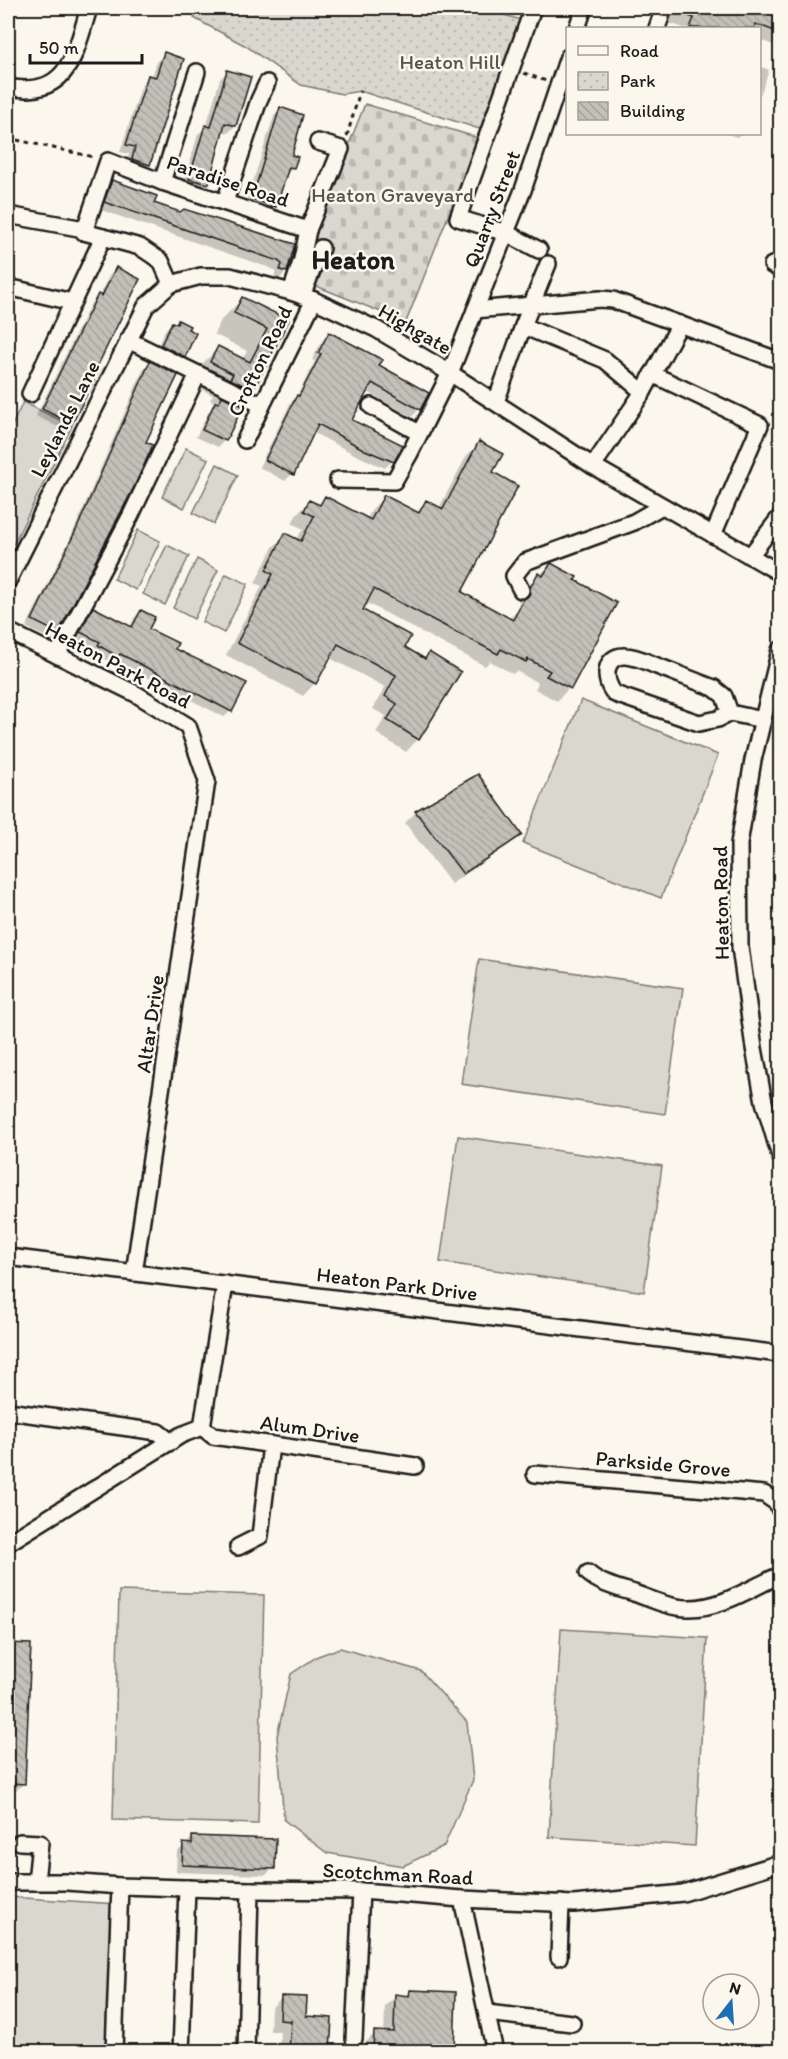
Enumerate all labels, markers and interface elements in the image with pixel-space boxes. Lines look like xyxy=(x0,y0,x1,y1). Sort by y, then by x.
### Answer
scale bar xyxy=(30,27,142,65)
legend xyxy=(566,27,761,135)
text: 50 m xyxy=(39,37,79,59)
text: Road xyxy=(620,40,659,62)
park label: Heaton Hill xyxy=(399,49,501,74)
text: Park xyxy=(620,70,655,92)
text: Building xyxy=(620,100,686,122)
street label: Quarry Street xyxy=(458,147,525,271)
street label: Paradise Road xyxy=(164,149,293,212)
park label: Heaton Graveyard xyxy=(311,182,475,207)
district label: Heaton xyxy=(311,243,395,276)
street label: Highgate xyxy=(374,298,456,360)
street label: Crofton Road xyxy=(222,301,297,420)
street label: Leylands Lane xyxy=(24,356,105,481)
street label: Heaton Park Road xyxy=(41,616,195,713)
street label: Heaton Road xyxy=(707,845,734,960)
street label: Altar Drive xyxy=(130,973,169,1075)
street label: Heaton Park Drive xyxy=(315,1261,479,1306)
street label: Alum Drive xyxy=(259,1409,361,1448)
street label: Parkside Grove xyxy=(594,1445,732,1482)
street label: Scotchman Road xyxy=(322,1857,475,1890)
north arrow xyxy=(701,1972,761,2032)
text: N xyxy=(727,1977,743,1999)

